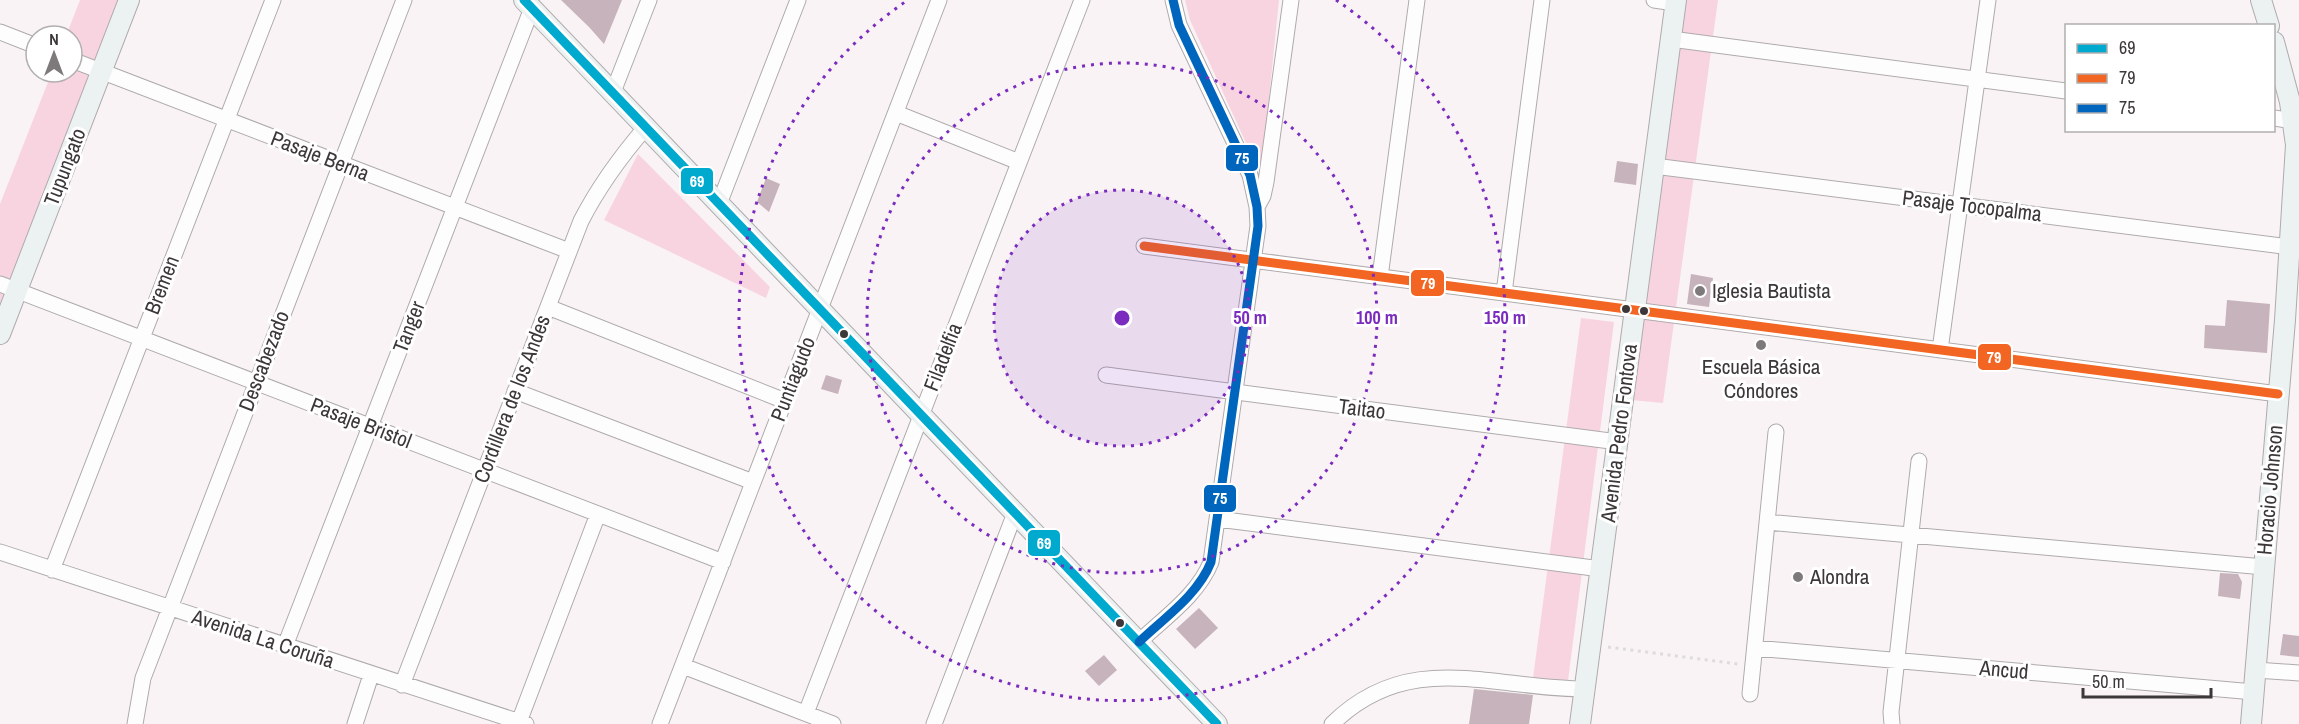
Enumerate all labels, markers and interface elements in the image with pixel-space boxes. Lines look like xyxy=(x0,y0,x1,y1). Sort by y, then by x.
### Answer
north arrow xyxy=(24,24,84,84)
legend xyxy=(2065,24,2275,132)
text: N xyxy=(49,28,59,50)
text: 69 xyxy=(2119,35,2135,60)
text: 79 xyxy=(2119,65,2135,90)
text: 75 xyxy=(2119,95,2135,120)
street label: Pasaje Berna xyxy=(267,123,374,188)
street label: Tupungato xyxy=(37,124,93,210)
line badge: 75 xyxy=(1225,144,1259,172)
text: 75 xyxy=(1235,147,1249,169)
line badge: 69 xyxy=(680,167,714,195)
text: 69 xyxy=(690,170,704,192)
street label: Pasaje Tocopalma xyxy=(1901,183,2044,229)
street label: Bremen xyxy=(137,251,186,318)
line badge: 79 xyxy=(1410,269,1445,297)
text: 79 xyxy=(1421,272,1435,294)
place label: Iglesia Bautista xyxy=(1712,276,1831,305)
marker: Iglesia Bautista xyxy=(1693,284,1707,298)
street label: Tanger xyxy=(386,297,432,357)
unlabelled marker xyxy=(1620,303,1632,315)
text: 50 m xyxy=(1233,305,1267,330)
text: 100 m xyxy=(1356,305,1398,330)
text: 150 m xyxy=(1484,305,1526,330)
unlabelled marker xyxy=(1638,305,1650,317)
street label: Descabezado xyxy=(231,306,296,415)
centre of rings xyxy=(1112,308,1132,328)
street label: Cordillera de los Andes xyxy=(466,311,557,487)
street label: Filadelfia xyxy=(916,318,969,395)
unlabelled marker xyxy=(838,328,850,340)
street label: Puntiagudo xyxy=(763,332,822,425)
marker: Escuela Básica Cóndores xyxy=(1754,338,1768,352)
street label: Avenida Pedro Fontova xyxy=(1593,342,1644,525)
line badge: 79 xyxy=(1977,343,2012,371)
text: 79 xyxy=(1987,346,2001,368)
place label: Escuela Básica Cóndores xyxy=(1702,352,1821,405)
street label: Pasaje Bristol xyxy=(306,390,416,455)
street label: Taitao xyxy=(1337,391,1387,426)
street label: Horacio Johnson xyxy=(2249,424,2290,556)
line badge: 75 xyxy=(1203,484,1237,513)
text: 75 xyxy=(1213,487,1227,509)
line badge: 69 xyxy=(1027,529,1061,557)
text: 69 xyxy=(1037,532,1051,554)
place label: Alondra xyxy=(1809,562,1870,591)
marker: Alondra xyxy=(1791,570,1805,584)
street label: Avenida La Coruña xyxy=(187,602,338,675)
unlabelled marker xyxy=(1114,617,1126,629)
street label: Ancud xyxy=(1977,653,2030,686)
scale bar xyxy=(2083,661,2210,699)
text: 50 m xyxy=(2092,669,2125,694)

